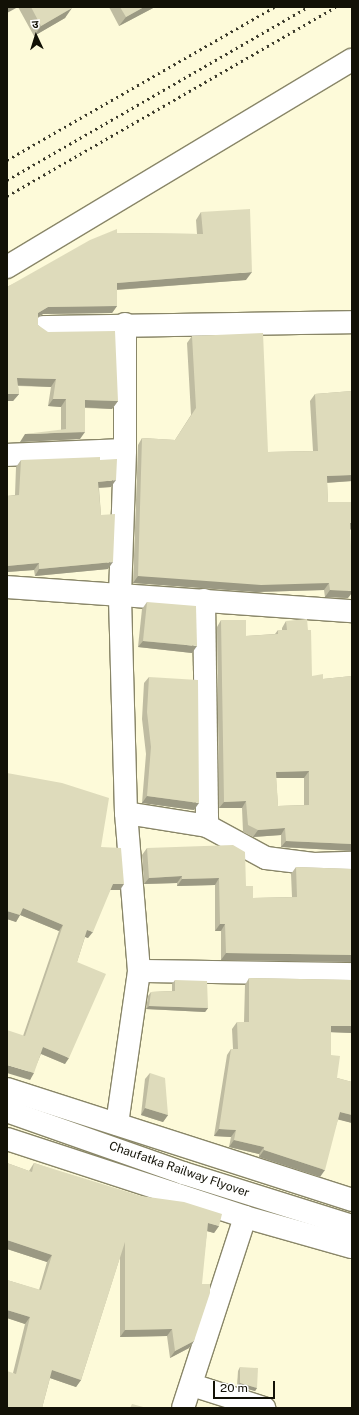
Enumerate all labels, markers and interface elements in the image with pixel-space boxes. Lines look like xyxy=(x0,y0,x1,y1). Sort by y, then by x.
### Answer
north arrow xyxy=(16,16,56,56)
text: उ xyxy=(32,18,39,30)
street label: Chaufatka Railway Flyover xyxy=(107,1139,251,1201)
scale bar xyxy=(215,1373,277,1399)
text: 20 m xyxy=(220,1381,248,1395)

